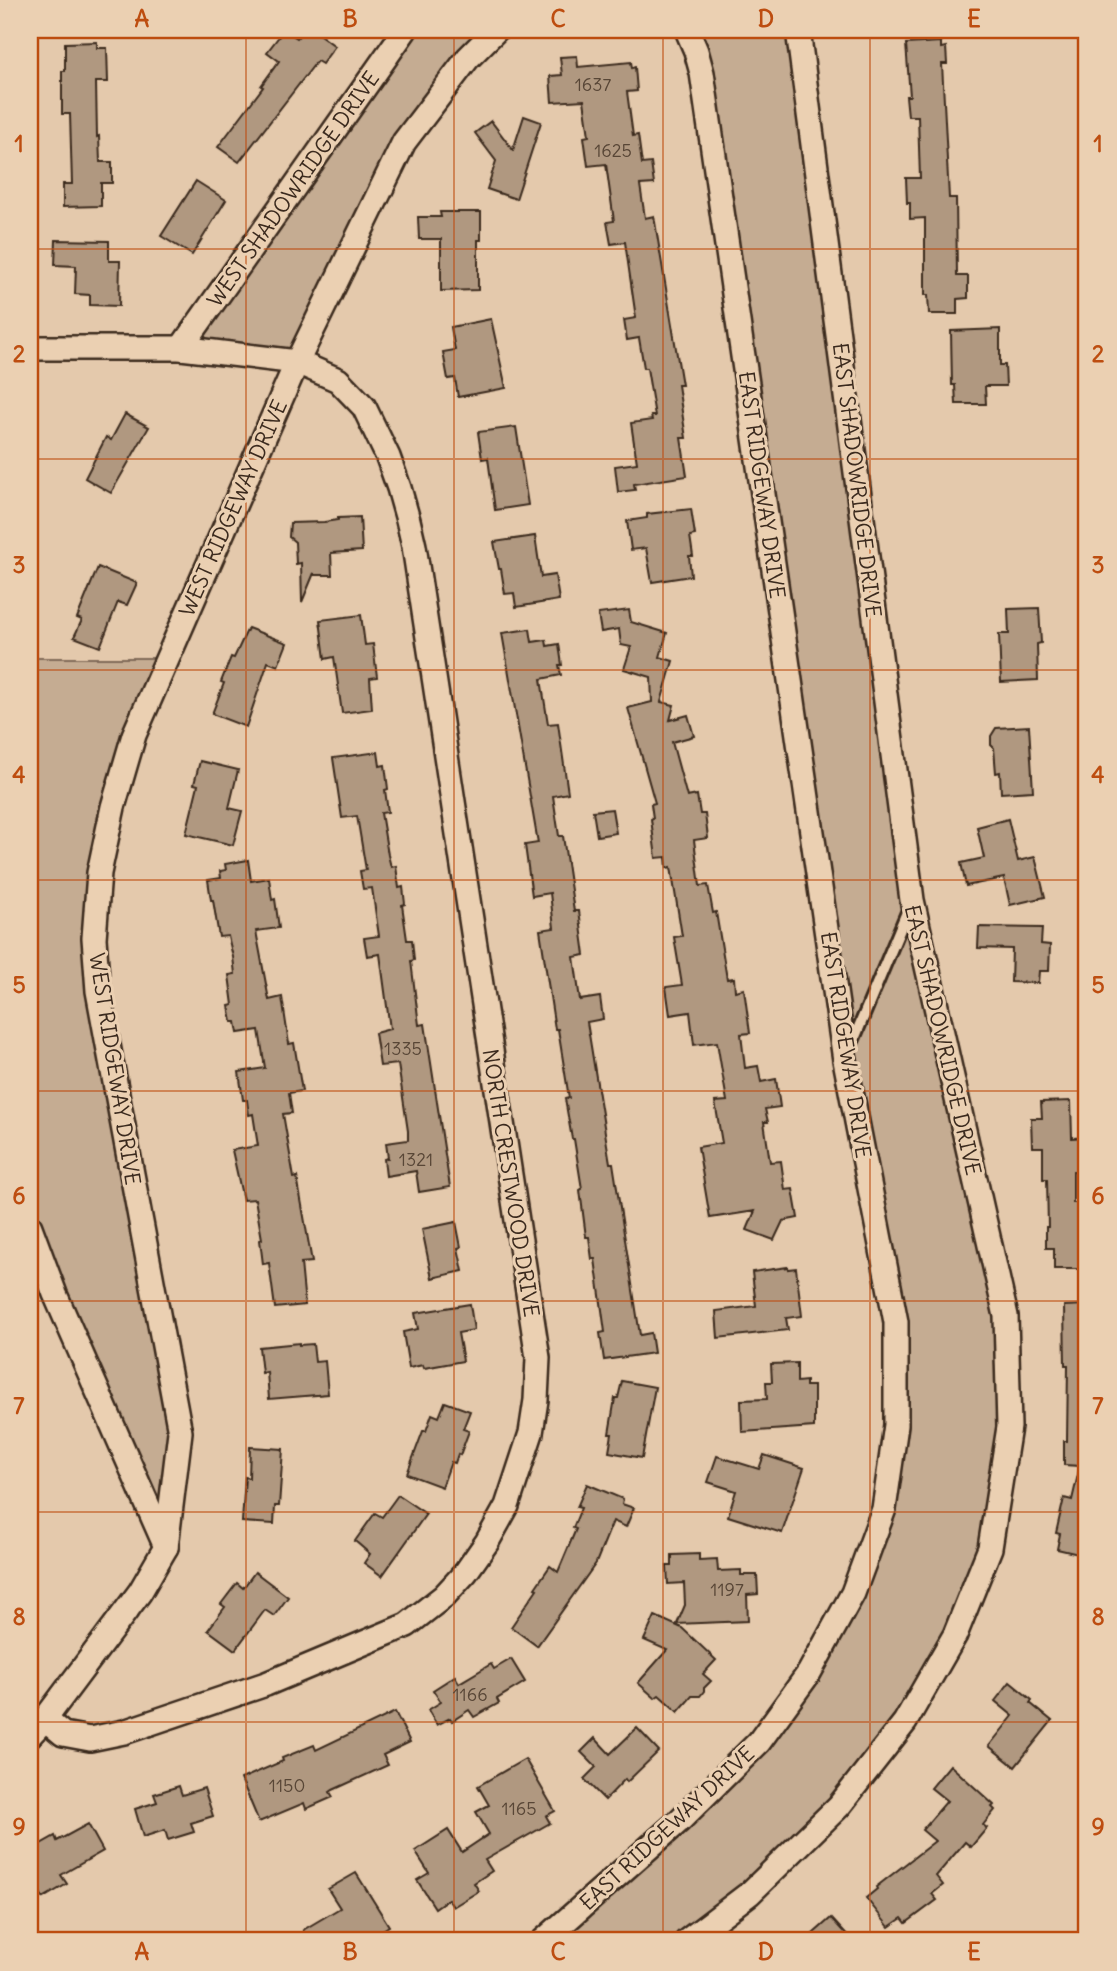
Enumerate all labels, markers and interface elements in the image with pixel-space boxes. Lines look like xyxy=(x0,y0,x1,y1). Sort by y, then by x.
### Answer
text: A xyxy=(135,4,150,33)
text: B xyxy=(342,4,358,33)
text: C xyxy=(550,4,566,33)
text: D xyxy=(758,4,774,33)
text: E xyxy=(967,4,981,33)
street label: WEST SHADOWRIDGE DRIVE xyxy=(201,66,385,312)
house number: 1637 xyxy=(575,73,611,96)
text: 1 xyxy=(14,129,24,158)
text: 1 xyxy=(1093,129,1103,158)
house number: 1625 xyxy=(594,139,632,162)
text: 2 xyxy=(13,339,26,368)
text: 2 xyxy=(1092,339,1105,368)
street label: EAST SHADOWRIDGE DRIVE xyxy=(827,341,887,619)
street label: EAST RIDGEWAY DRIVE xyxy=(733,370,791,600)
street label: WEST RIDGEWAY DRIVE xyxy=(173,395,293,621)
text: 3 xyxy=(12,550,26,579)
text: 3 xyxy=(1091,550,1105,579)
text: 4 xyxy=(12,760,26,789)
text: 4 xyxy=(1091,760,1105,789)
street label: EAST SHADOWRIDGE DRIVE xyxy=(899,902,987,1178)
street label: EAST RIDGEWAY DRIVE xyxy=(815,930,877,1160)
street label: WEST RIDGEWAY DRIVE xyxy=(83,951,147,1187)
text: 5 xyxy=(12,970,26,999)
text: 5 xyxy=(1091,970,1105,999)
house number: 1335 xyxy=(384,1037,422,1060)
street label: NORTH CRESTWOOD DRIVE xyxy=(476,1047,546,1319)
house number: 1321 xyxy=(399,1148,433,1171)
text: 6 xyxy=(12,1181,26,1210)
text: 6 xyxy=(1091,1181,1105,1210)
text: 7 xyxy=(13,1391,25,1420)
text: 7 xyxy=(1092,1391,1104,1420)
house number: 1197 xyxy=(710,1578,744,1601)
text: 8 xyxy=(12,1602,26,1631)
text: 8 xyxy=(1091,1602,1105,1631)
house number: 1166 xyxy=(452,1683,488,1706)
street label: EAST RIDGEWAY DRIVE xyxy=(574,1740,760,1916)
house number: 1150 xyxy=(269,1774,305,1797)
house number: 1165 xyxy=(501,1797,537,1820)
text: 9 xyxy=(12,1812,26,1841)
text: 9 xyxy=(1091,1812,1105,1841)
text: A xyxy=(135,1937,150,1966)
text: B xyxy=(342,1937,358,1966)
text: C xyxy=(550,1937,566,1966)
text: D xyxy=(758,1937,774,1966)
text: E xyxy=(967,1937,981,1966)

